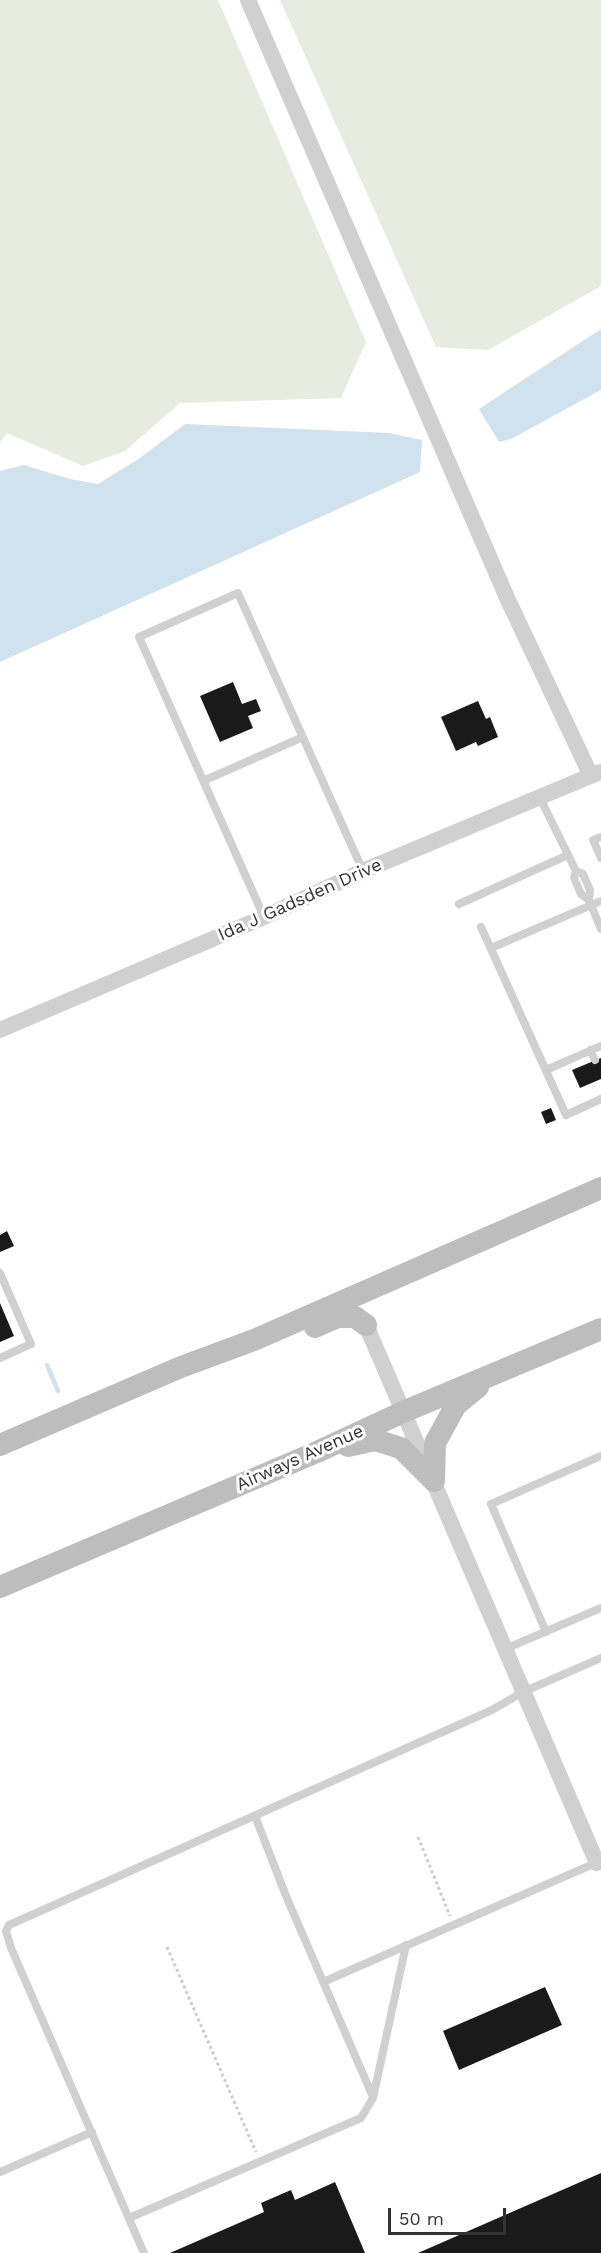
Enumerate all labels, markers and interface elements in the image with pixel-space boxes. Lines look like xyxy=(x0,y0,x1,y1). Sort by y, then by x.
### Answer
street label: Ida J Gadsden Drive xyxy=(215,854,385,946)
street label: Airways Avenue xyxy=(233,1420,367,1496)
scale bar xyxy=(391,2196,510,2234)
text: 50 m xyxy=(399,2208,444,2229)

